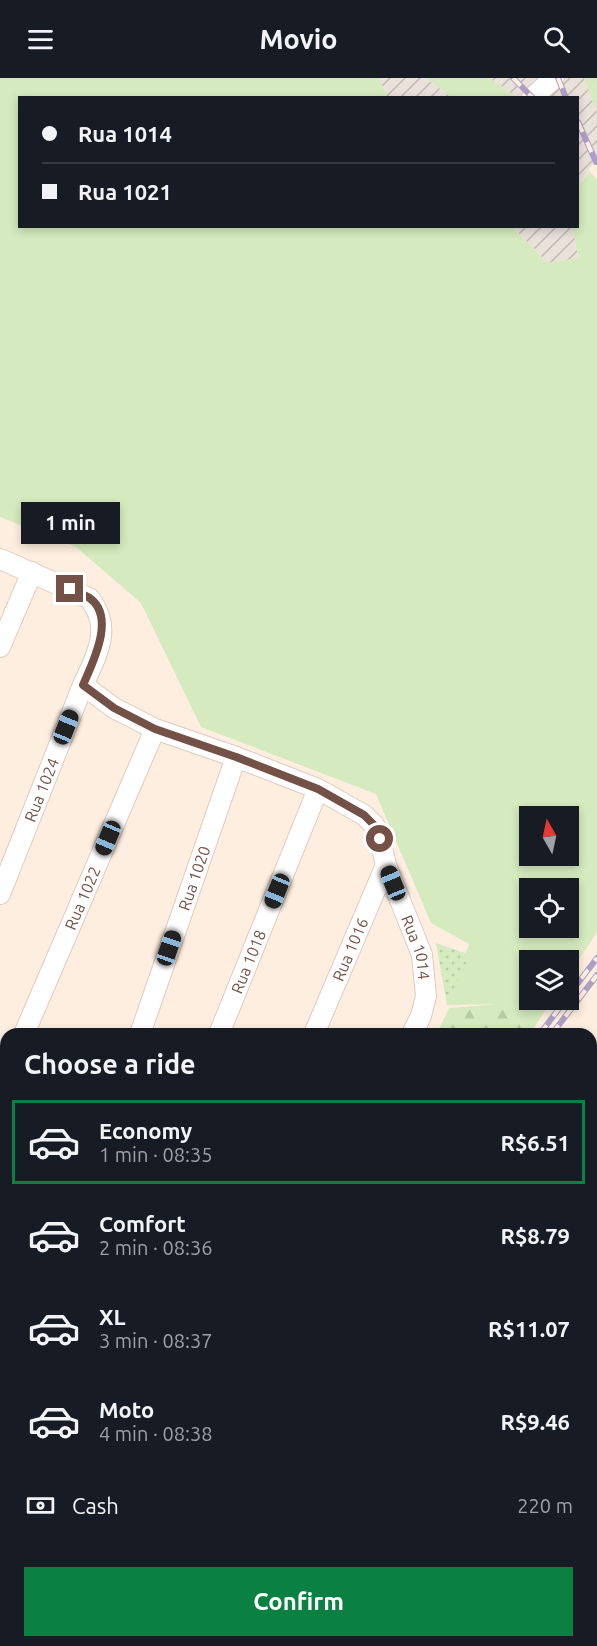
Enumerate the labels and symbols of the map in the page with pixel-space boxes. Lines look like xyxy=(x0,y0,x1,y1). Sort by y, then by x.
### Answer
callout: 1 min xyxy=(20,502,119,544)
route end xyxy=(56,575,83,602)
car xyxy=(51,707,81,747)
street label: Rua 1024 xyxy=(21,755,62,824)
north arrow xyxy=(519,806,579,866)
car xyxy=(93,818,123,858)
route start xyxy=(366,825,393,852)
street label: Rua 1020 xyxy=(175,843,214,913)
car xyxy=(378,863,408,903)
street label: Rua 1022 xyxy=(61,864,104,932)
car xyxy=(262,871,292,911)
street label: Rua 1014 xyxy=(398,912,433,981)
street label: Rua 1016 xyxy=(329,915,371,984)
street label: Rua 1018 xyxy=(227,927,269,996)
car xyxy=(155,928,183,968)

